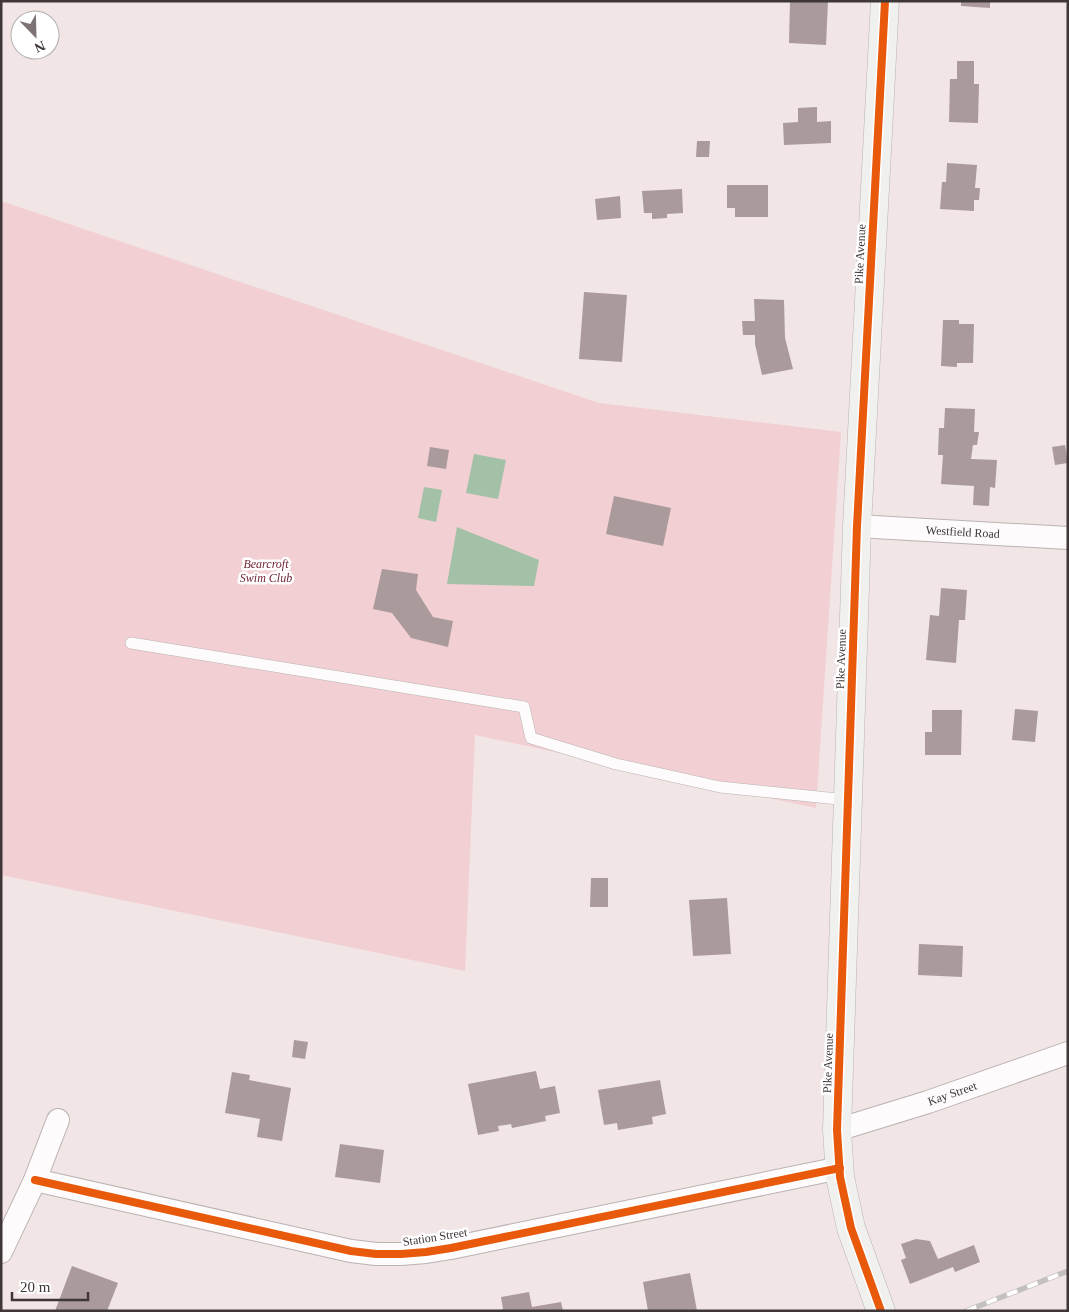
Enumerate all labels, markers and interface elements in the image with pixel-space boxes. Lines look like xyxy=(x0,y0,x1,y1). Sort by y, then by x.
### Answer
north arrow xyxy=(10,10,60,60)
text: N xyxy=(32,38,47,55)
street label: Pike Avenue xyxy=(851,224,869,284)
street label: Westfield Road xyxy=(925,523,1000,541)
park label: Bearcroft Swim Club xyxy=(240,557,292,585)
street label: Pike Avenue xyxy=(833,629,849,689)
street label: Pike Avenue xyxy=(820,1033,836,1093)
street label: Kay Street xyxy=(926,1078,979,1109)
street label: Station Street xyxy=(402,1225,469,1249)
scale bar xyxy=(12,1270,89,1302)
text: 20 m xyxy=(20,1279,51,1295)

